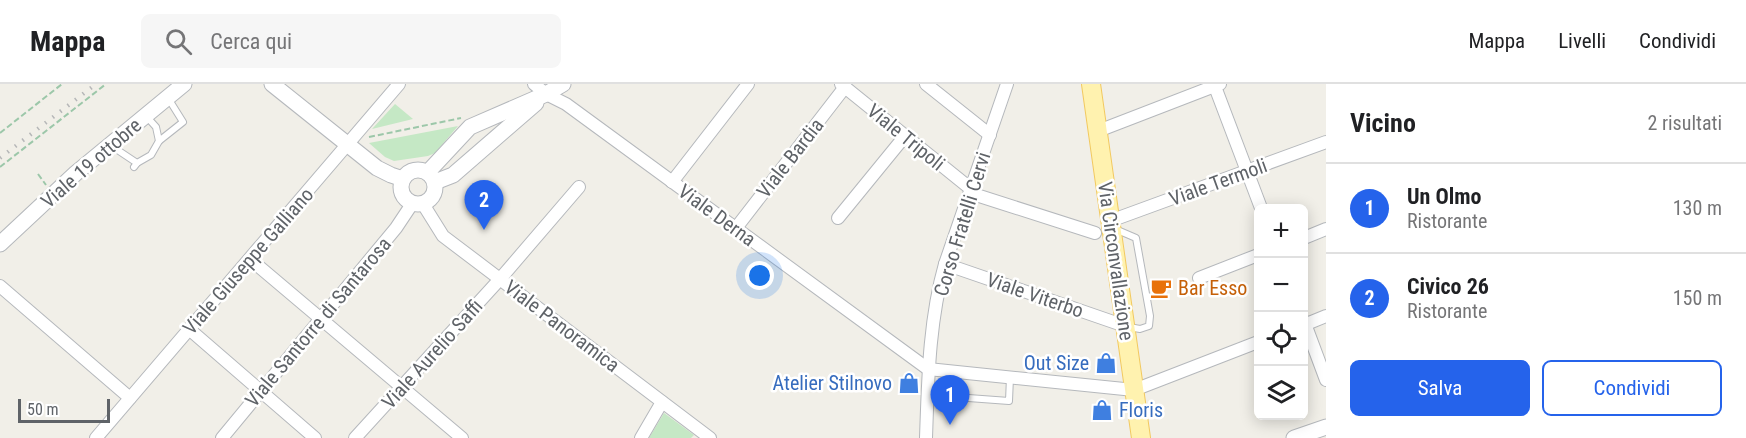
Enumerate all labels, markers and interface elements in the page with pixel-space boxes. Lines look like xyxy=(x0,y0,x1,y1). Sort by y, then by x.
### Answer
search box xyxy=(141,14,561,68)
text: Mappa xyxy=(30,25,105,58)
icon: search xyxy=(162,25,195,58)
text: Cerca qui xyxy=(210,29,292,54)
text: Mappa xyxy=(1468,29,1525,53)
text: Livelli xyxy=(1558,29,1606,53)
text: Condividi xyxy=(1639,29,1716,53)
street label: Viale Tripoli xyxy=(862,98,950,176)
text: Vicino xyxy=(1350,108,1416,138)
text: 2 risultati xyxy=(1647,111,1722,135)
street label: Viale 19 ottobre xyxy=(36,113,146,213)
street label: Viale Bardia xyxy=(751,113,829,203)
street label: Corso Fratelli Cervi xyxy=(929,149,995,299)
street label: Viale Termoli xyxy=(1166,153,1270,211)
street label: Viale Derna xyxy=(674,179,760,251)
pin: 2 xyxy=(464,180,504,230)
street label: Via Circonvallazione xyxy=(1093,180,1139,342)
street label: Viale Giuseppe Galliano xyxy=(178,183,318,339)
text: Un Olmo xyxy=(1407,184,1482,209)
text: 1 xyxy=(1364,196,1375,220)
text: 130 m xyxy=(1673,196,1722,220)
map controls xyxy=(1254,204,1308,420)
button: + xyxy=(1254,204,1308,258)
text: Ristorante xyxy=(1407,209,1487,233)
street label: Viale Santorre di Santarosa xyxy=(240,232,396,412)
button: − xyxy=(1254,258,1308,312)
your location xyxy=(745,261,774,290)
street label: Viale Viterbo xyxy=(983,267,1087,323)
text: Civico 26 xyxy=(1407,274,1489,299)
street label: Viale Panoramica xyxy=(500,275,624,377)
cafe icon: Bar Esso xyxy=(1149,276,1173,300)
place label: Bar Esso xyxy=(1178,276,1247,300)
text: 2 xyxy=(1364,286,1375,310)
text: 150 m xyxy=(1673,286,1722,310)
street label: Viale Aurelio Saffi xyxy=(377,294,487,414)
text: Ristorante xyxy=(1407,299,1487,323)
button: locate xyxy=(1254,312,1308,366)
place label: Out Size xyxy=(1024,351,1089,375)
shop icon: Out Size xyxy=(1094,351,1118,375)
button: Salva xyxy=(1350,360,1530,416)
button: Condividi xyxy=(1542,360,1722,416)
button: layers xyxy=(1254,366,1308,420)
place label: Atelier Stilnovo xyxy=(773,371,892,395)
shop icon: Atelier Stilnovo xyxy=(897,371,921,395)
pin: 1 xyxy=(930,376,970,425)
scale bar xyxy=(18,396,110,424)
shop icon: Floris xyxy=(1090,398,1114,422)
place label: Floris xyxy=(1119,398,1163,422)
text: 50 m xyxy=(27,400,59,419)

